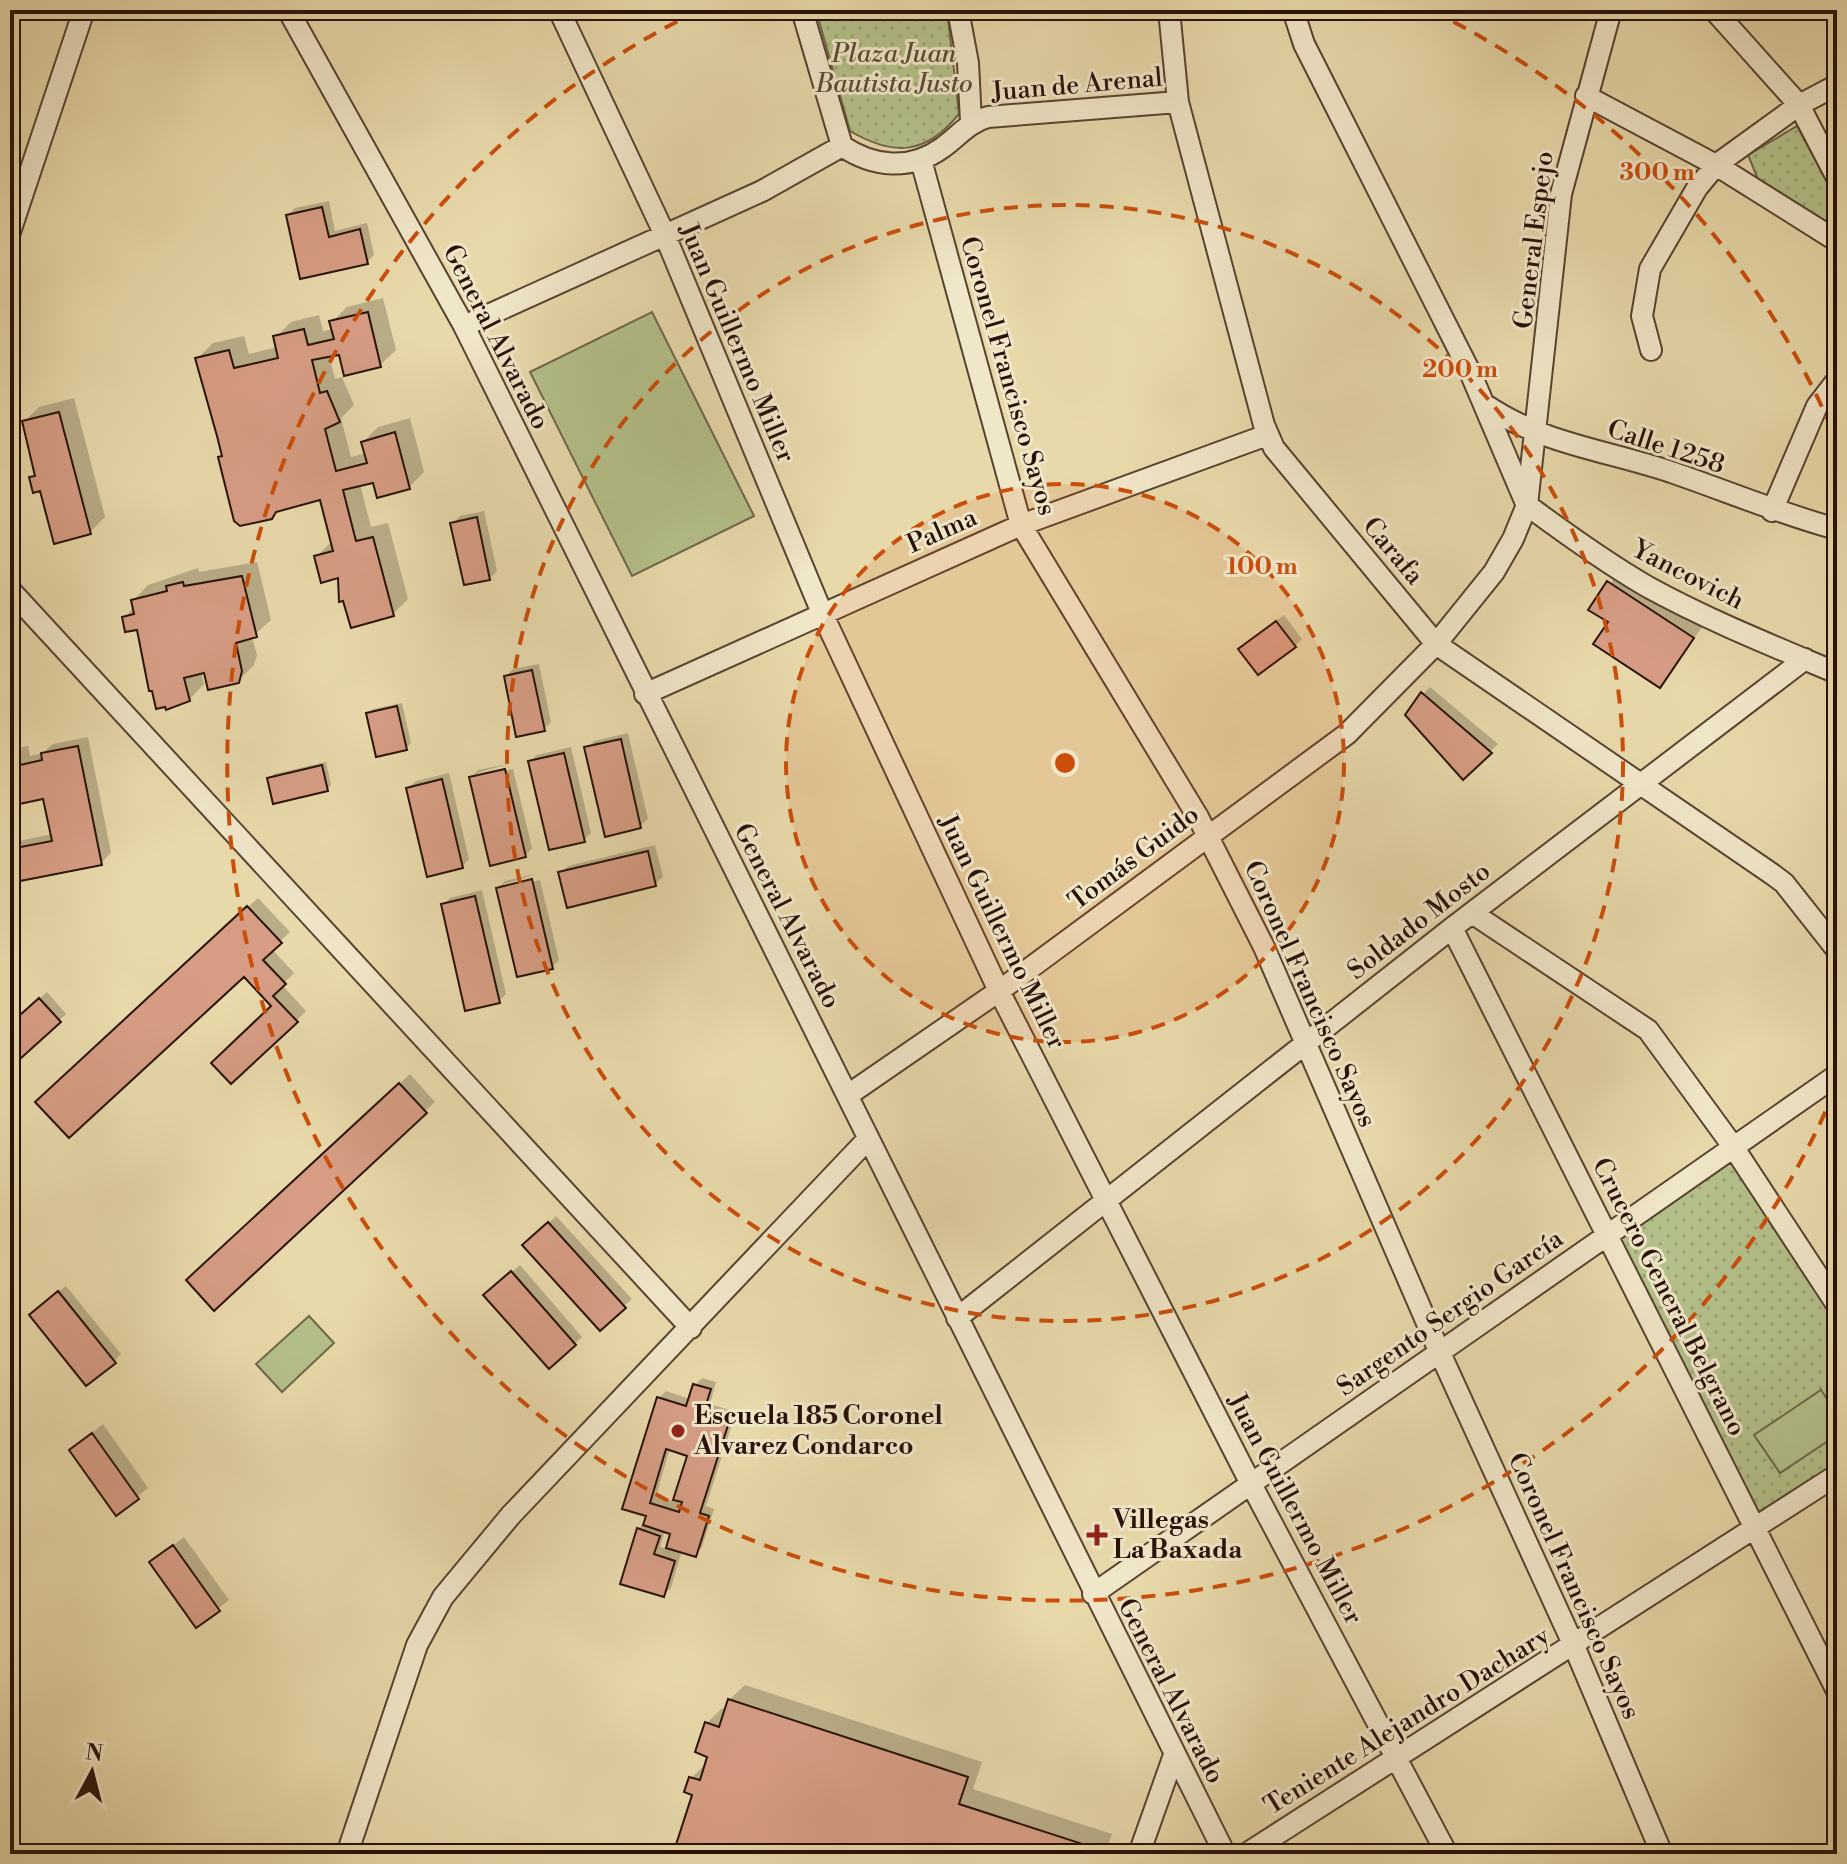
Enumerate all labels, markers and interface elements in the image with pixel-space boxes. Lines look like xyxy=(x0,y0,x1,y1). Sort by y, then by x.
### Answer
park label: Plaza Juan Bautista Justo xyxy=(814,38,973,100)
street label: Juan de Arenal xyxy=(989,62,1164,109)
street label: General Espejo xyxy=(1507,149,1561,331)
text: 300 m xyxy=(1619,158,1695,188)
street label: Juan Guillermo Miller xyxy=(672,218,802,467)
street label: Coronel Francisco Sayos xyxy=(953,233,1063,519)
street label: General Alvarado xyxy=(436,239,556,435)
text: 200 m xyxy=(1422,355,1498,385)
street label: Calle 1258 xyxy=(1603,413,1729,481)
street label: Palma xyxy=(902,501,983,561)
street label: Carafa xyxy=(1356,511,1431,592)
street label: Yancovich xyxy=(1625,532,1749,617)
text: 100 m xyxy=(1226,552,1298,582)
centre of rings xyxy=(1051,749,1079,777)
street label: Tomás Guido xyxy=(1062,799,1206,917)
street label: Juan Guillermo Miller xyxy=(931,809,1073,1054)
street label: General Alvarado xyxy=(727,818,847,1014)
street label: Soldado Mosto xyxy=(1341,855,1497,987)
street label: Coronel Francisco Sayos xyxy=(1237,856,1383,1132)
street label: Crucero General Belgrano xyxy=(1585,1153,1753,1441)
street label: Sargento Sergio García xyxy=(1331,1222,1570,1403)
street label: Juan Guillermo Miller xyxy=(1220,1387,1369,1630)
place label: Escuela 185 Coronel Alvarez Condarco xyxy=(693,1400,943,1462)
marker: Escuela 185 Coronel Alvarez Condarco xyxy=(669,1422,687,1440)
street label: Coronel Francisco Sayos xyxy=(1501,1448,1647,1724)
place label: Villegas La Baxada xyxy=(1112,1504,1243,1566)
marker: Villegas La Baxada xyxy=(1088,1526,1106,1544)
street label: General Alvarado xyxy=(1111,1593,1231,1789)
street label: Teniente Alejandro Dachary xyxy=(1258,1620,1556,1822)
north arrow xyxy=(52,1732,132,1812)
text: N xyxy=(84,1739,105,1768)

